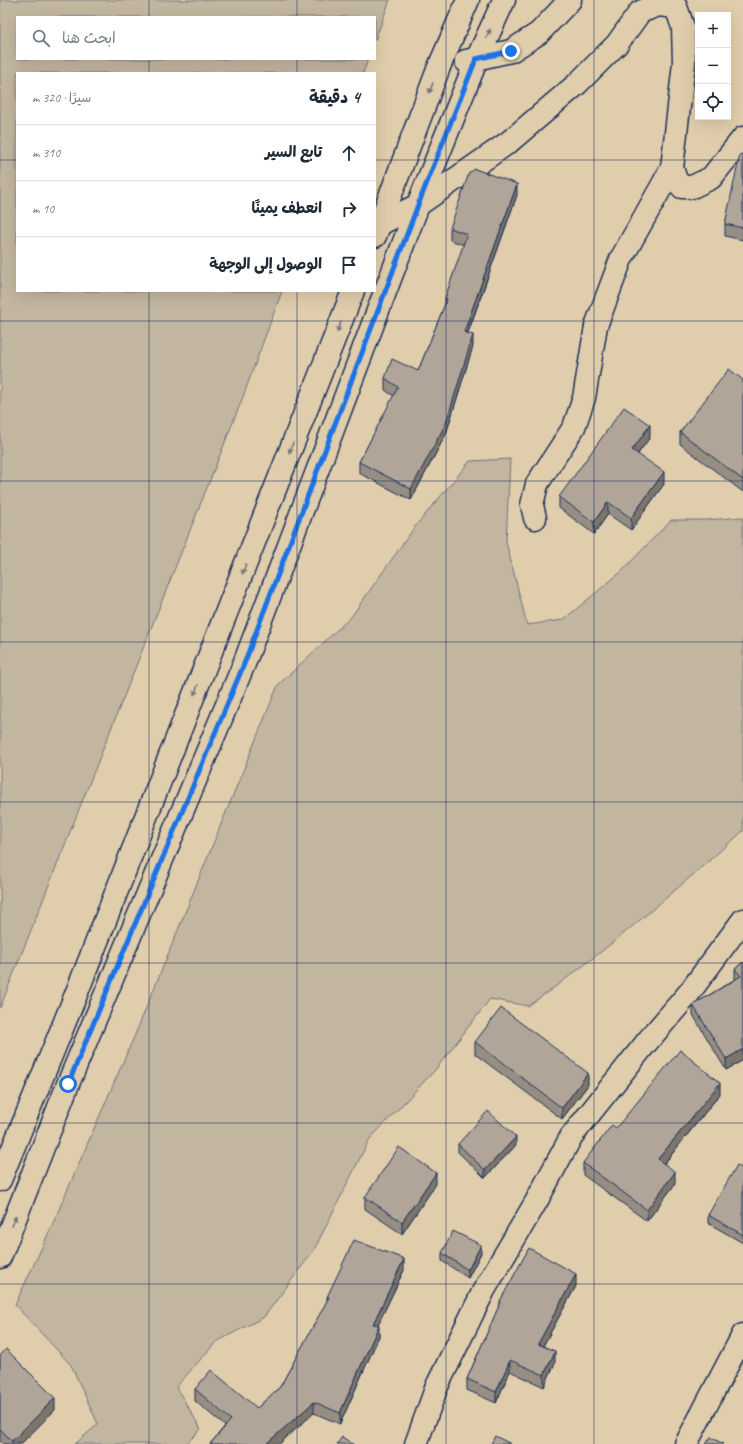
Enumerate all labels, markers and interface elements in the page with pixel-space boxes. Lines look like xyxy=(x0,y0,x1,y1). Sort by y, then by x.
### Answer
map controls xyxy=(695,12,731,120)
button: + xyxy=(695,12,731,48)
search box xyxy=(16,16,376,60)
icon: search xyxy=(30,27,52,49)
one-way arrow xyxy=(485,28,491,40)
text: ابحث هنا xyxy=(62,29,116,48)
route end xyxy=(502,42,520,60)
button: − xyxy=(695,48,731,84)
one-way arrow xyxy=(427,82,433,94)
button: locate xyxy=(695,84,731,120)
text: 4 دقيقة xyxy=(309,87,360,108)
text: سيرًا · 320 m xyxy=(32,90,91,106)
icon: ahead xyxy=(338,142,360,164)
text: تابع السير xyxy=(265,143,322,162)
text: 310 m xyxy=(32,145,60,161)
icon: right xyxy=(338,198,360,220)
text: انعطف يمينًا xyxy=(251,199,322,218)
text: 10 m xyxy=(32,201,54,217)
icon: arrive xyxy=(338,254,360,276)
text: الوصول إلى الوجهة xyxy=(209,255,322,274)
one-way arrow xyxy=(336,322,342,333)
one-way arrow xyxy=(288,443,294,455)
one-way arrow xyxy=(240,564,246,576)
one-way arrow xyxy=(193,685,199,697)
route start xyxy=(59,1075,77,1093)
one-way arrow xyxy=(12,1214,18,1226)

